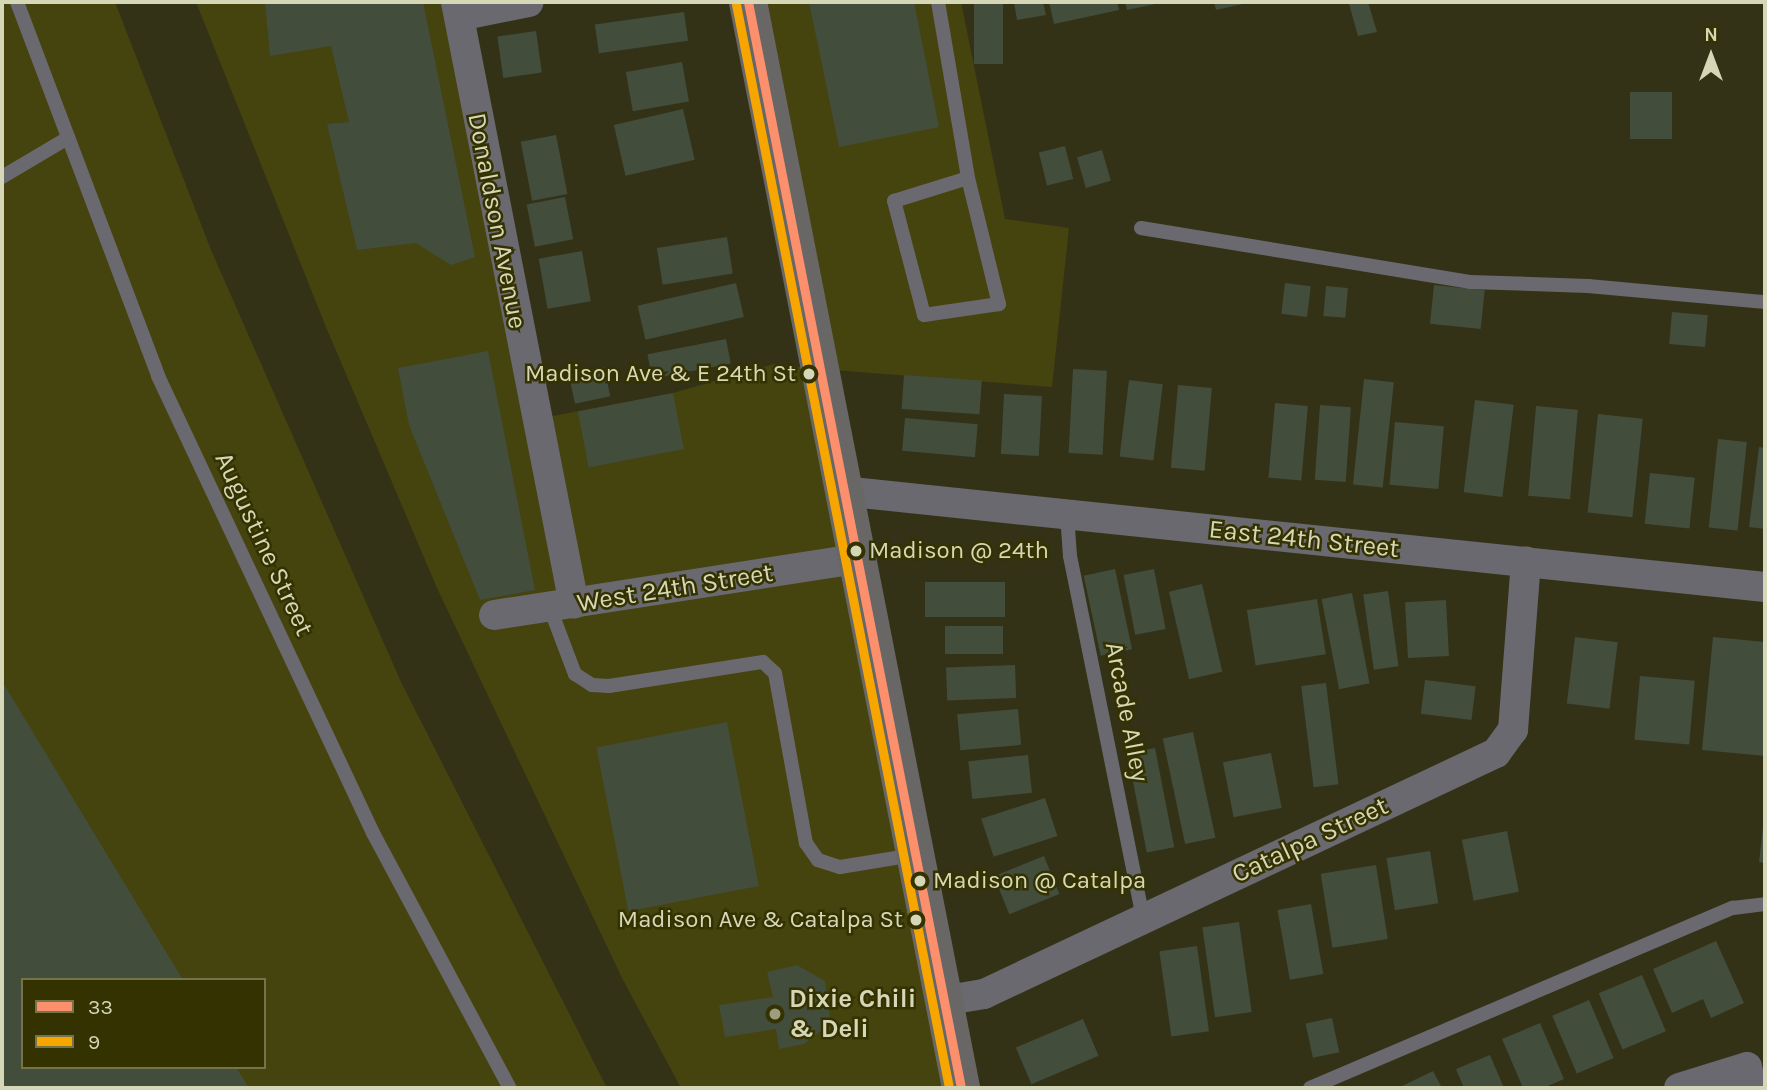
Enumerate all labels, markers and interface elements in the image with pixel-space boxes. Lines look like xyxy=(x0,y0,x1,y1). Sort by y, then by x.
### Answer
north arrow xyxy=(1676,21,1746,91)
text: N xyxy=(1704,24,1718,46)
street label: Donaldson Avenue xyxy=(461,110,533,332)
place label: Madison Ave & E 24th St xyxy=(525,360,796,388)
marker: Madison Ave & E 24th St xyxy=(802,367,816,381)
street label: Augustine Street xyxy=(208,447,320,641)
street label: East 24th Street xyxy=(1207,513,1401,565)
place label: Madison @ 24th xyxy=(869,537,1049,565)
marker: Madison @ 24th xyxy=(849,544,863,558)
street label: West 24th Street xyxy=(575,557,775,619)
street label: Arcade Alley xyxy=(1098,639,1156,785)
street label: Catalpa Street xyxy=(1227,790,1393,890)
place label: Madison @ Catalpa xyxy=(933,867,1146,895)
marker: Madison @ Catalpa xyxy=(913,874,927,888)
place label: Madison Ave & Catalpa St xyxy=(618,906,903,934)
marker: Madison Ave & Catalpa St xyxy=(909,913,923,927)
legend xyxy=(21,978,266,1069)
place label: Dixie Chili & Deli xyxy=(789,983,916,1044)
text: 33 xyxy=(88,995,113,1019)
marker: Dixie Chili & Deli xyxy=(767,1006,783,1022)
text: 9 xyxy=(88,1030,100,1054)

